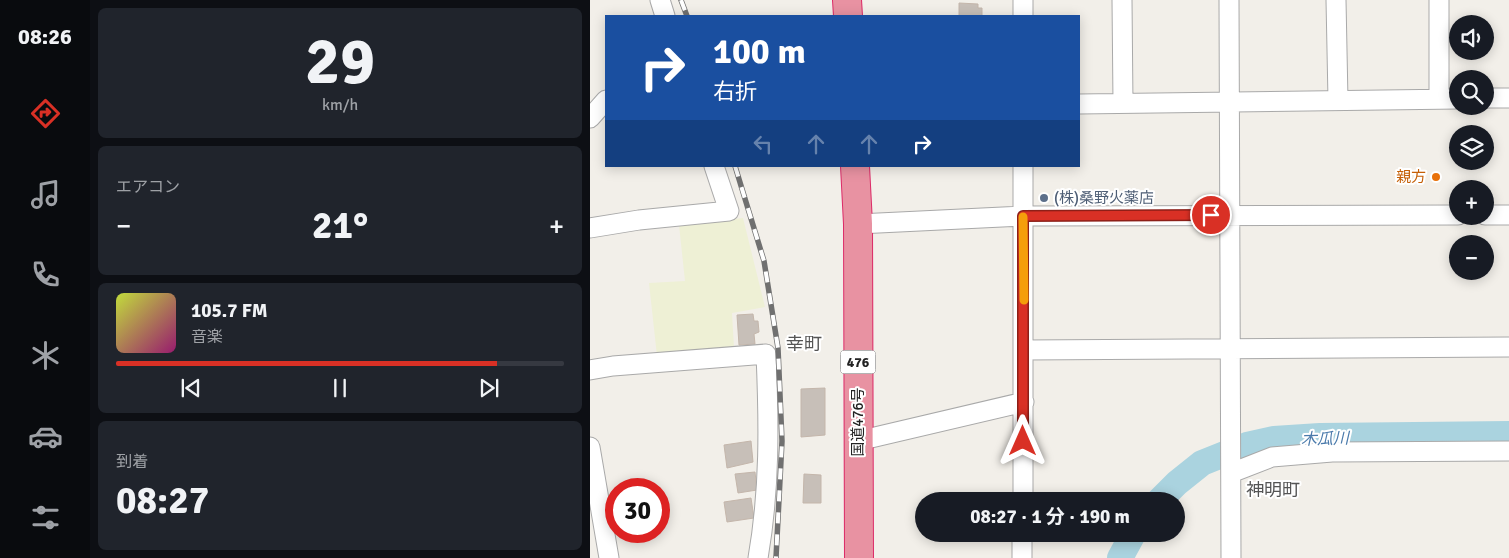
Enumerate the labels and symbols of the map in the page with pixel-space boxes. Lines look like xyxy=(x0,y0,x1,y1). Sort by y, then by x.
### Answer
place label: 親方 xyxy=(1396,168,1426,186)
marker: 親方 xyxy=(1430,171,1442,183)
place label: (株)桑野火薬店 xyxy=(1054,189,1154,207)
marker: (株)桑野火薬店 xyxy=(1038,192,1050,204)
pin xyxy=(1190,194,1232,236)
district label: 幸町 xyxy=(786,333,822,355)
road number: 476 xyxy=(840,351,876,374)
street label: 国道476号 xyxy=(849,387,867,457)
position arrow xyxy=(996,414,1048,466)
water label: 木瓜川 xyxy=(1301,429,1351,449)
speed limit sign: 30 xyxy=(605,478,670,543)
district label: 神明町 xyxy=(1246,479,1300,501)

